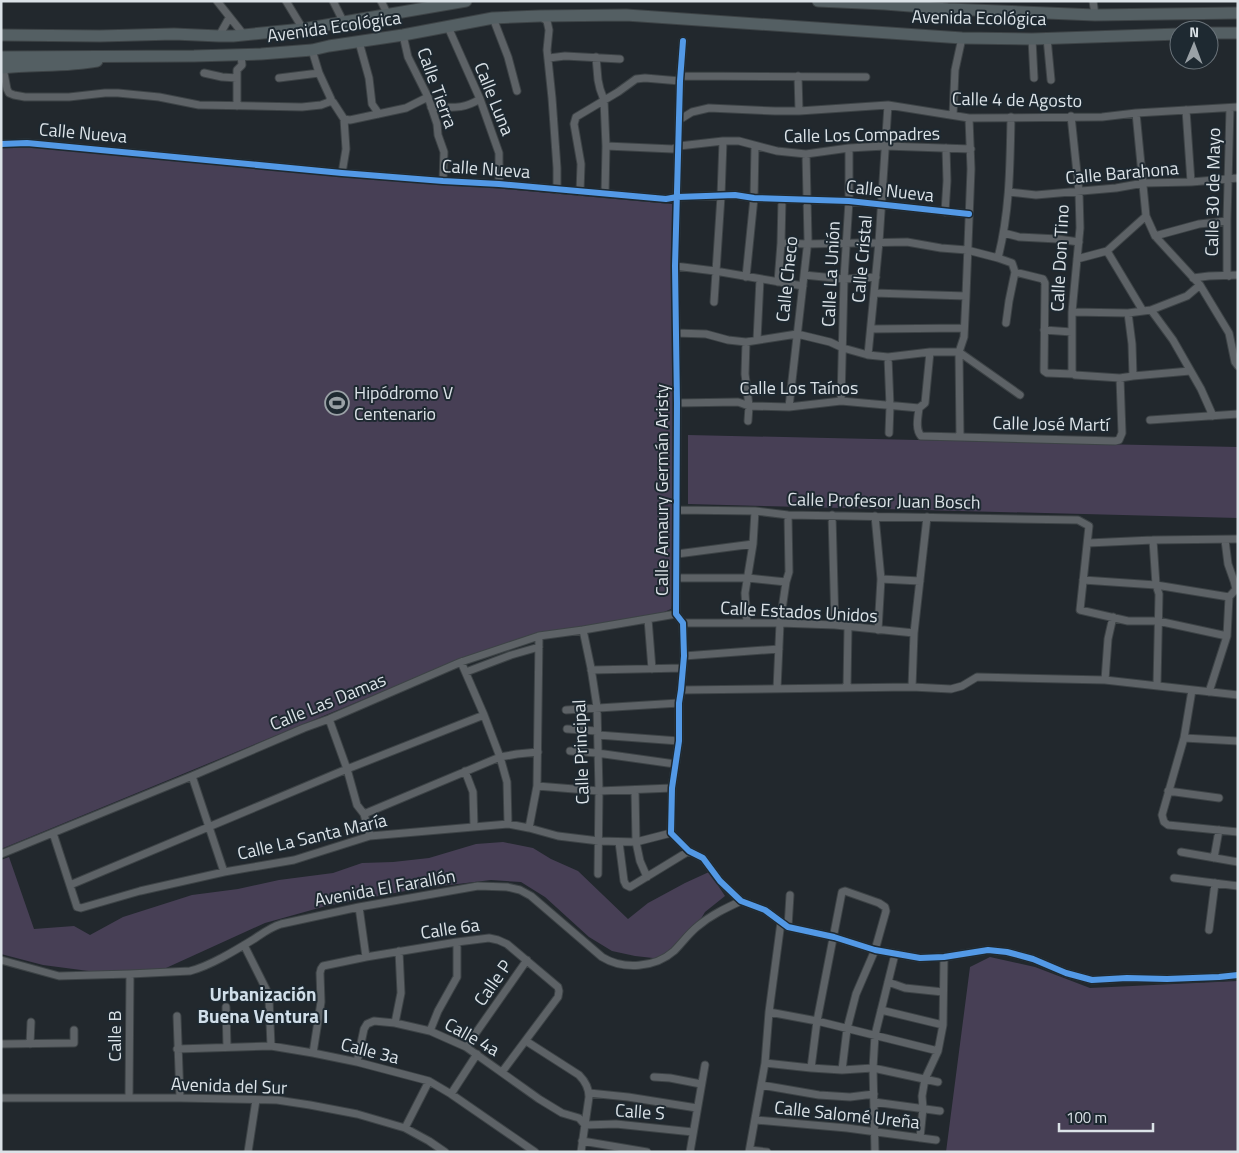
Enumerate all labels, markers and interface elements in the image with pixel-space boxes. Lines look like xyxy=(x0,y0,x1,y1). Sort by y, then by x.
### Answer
street label: Avenida Ecológica xyxy=(911,3,1047,32)
street label: Avenida Ecológica xyxy=(265,4,403,49)
north arrow xyxy=(1169,20,1219,70)
text: N xyxy=(1189,21,1199,42)
street label: Calle Tierra xyxy=(410,44,465,132)
street label: Calle Luna xyxy=(468,58,521,140)
street label: Calle 4 de Agosto xyxy=(952,85,1082,114)
street label: Calle Nueva xyxy=(38,115,128,150)
street label: Calle Los Compadres xyxy=(784,120,940,149)
street label: Calle 30 de Mayo xyxy=(1198,127,1227,257)
street label: Calle Nueva xyxy=(441,152,531,185)
street label: Calle Barahona xyxy=(1064,154,1180,191)
street label: Calle Nueva xyxy=(845,172,935,209)
street label: Calle Don Tino xyxy=(1043,204,1076,312)
street label: Calle Cristal xyxy=(844,214,879,304)
street label: Calle La Unión xyxy=(814,220,847,328)
street label: Calle Checo xyxy=(769,235,804,323)
street label: Calle Los Taínos xyxy=(740,374,858,401)
place label: Hipódromo V Centenario xyxy=(354,379,454,427)
street label: Calle Amaury Germán Aristy xyxy=(648,384,675,596)
sports icon: Hipódromo V Centenario xyxy=(324,390,350,416)
street label: Calle José Martí xyxy=(992,409,1112,438)
street label: Calle Profesor Juan Bosch xyxy=(787,485,981,516)
street label: Calle Estados Unidos xyxy=(720,594,879,629)
street label: Calle Las Damas xyxy=(266,666,390,737)
street label: Calle Principal xyxy=(565,699,596,805)
street label: Calle La Santa María xyxy=(234,806,389,867)
street label: Avenida El Farallón xyxy=(312,862,458,913)
street label: Calle 6a xyxy=(419,911,481,946)
street label: Calle P xyxy=(467,954,518,1011)
district label: Urbanización Buena Ventura I xyxy=(197,979,329,1030)
street label: Calle B xyxy=(101,1010,128,1062)
street label: Calle 4a xyxy=(440,1010,505,1063)
street label: Calle 3a xyxy=(338,1030,402,1071)
street label: Avenida del Sur xyxy=(170,1070,288,1101)
street label: Calle Salomé Ureña xyxy=(773,1093,921,1136)
street label: Calle S xyxy=(614,1096,666,1127)
scale bar xyxy=(1059,1100,1153,1132)
text: 100 m xyxy=(1066,1106,1107,1129)

